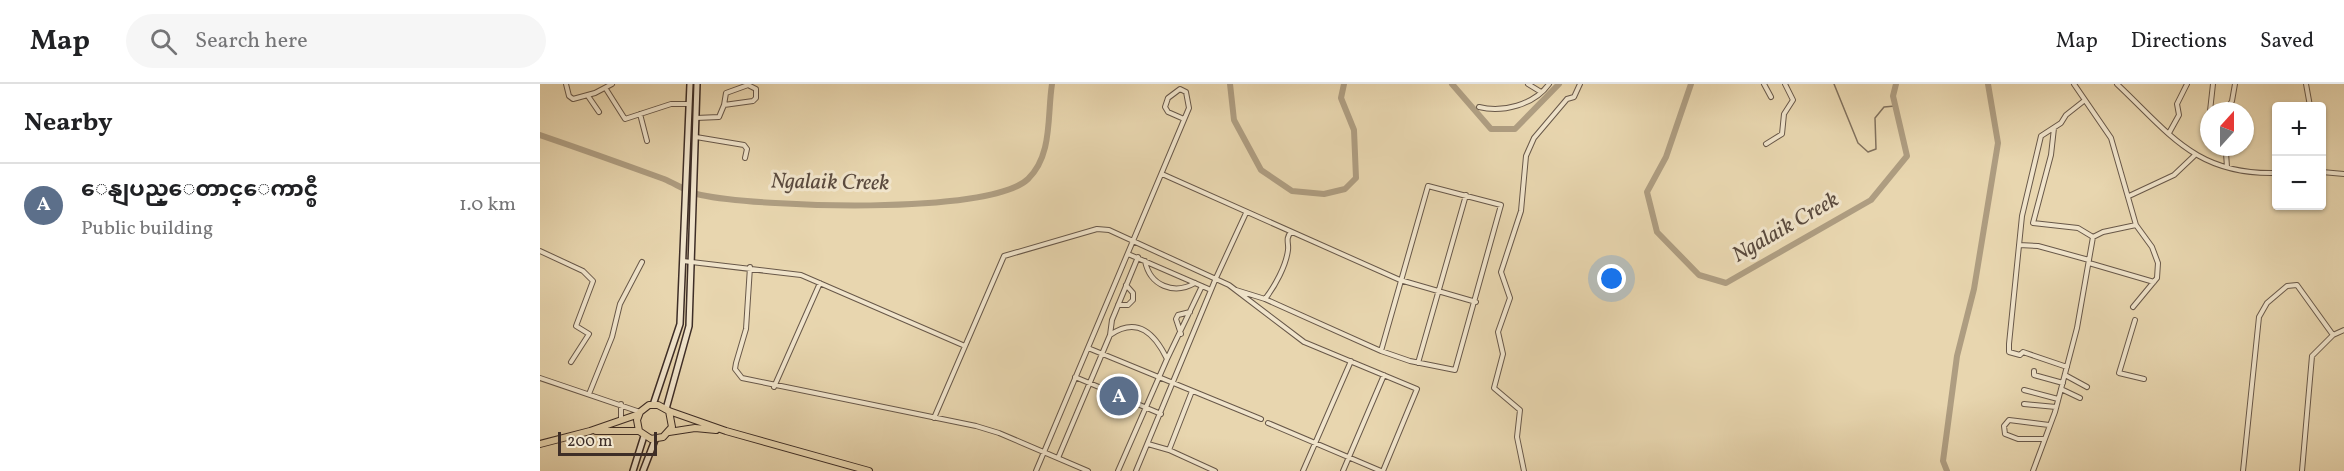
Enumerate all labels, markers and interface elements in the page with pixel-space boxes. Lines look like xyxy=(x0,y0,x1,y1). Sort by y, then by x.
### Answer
search box xyxy=(126,14,546,68)
text: Map xyxy=(30,22,90,61)
icon: search xyxy=(147,25,180,58)
text: Search here xyxy=(195,26,308,57)
text: Map xyxy=(2056,27,2098,56)
text: Directions xyxy=(2131,27,2227,56)
text: Saved xyxy=(2260,27,2314,56)
north arrow xyxy=(2200,102,2254,156)
map controls xyxy=(2272,102,2326,210)
button: + xyxy=(2272,102,2326,156)
text: Nearby xyxy=(24,105,113,141)
button: − xyxy=(2272,156,2326,210)
water label: Ngalaik Creek xyxy=(770,166,890,200)
text: ေနျပည္ေတာင္ေကာင္စီ xyxy=(81,175,318,206)
water label: Ngalaik Creek xyxy=(1727,185,1845,271)
text: A xyxy=(36,191,51,219)
text: 1.0 km xyxy=(459,191,516,219)
text: Public building xyxy=(81,215,213,243)
your location xyxy=(1597,264,1626,293)
pin: A xyxy=(1100,374,1138,418)
scale bar xyxy=(558,429,657,456)
text: 200 m xyxy=(567,431,612,453)

